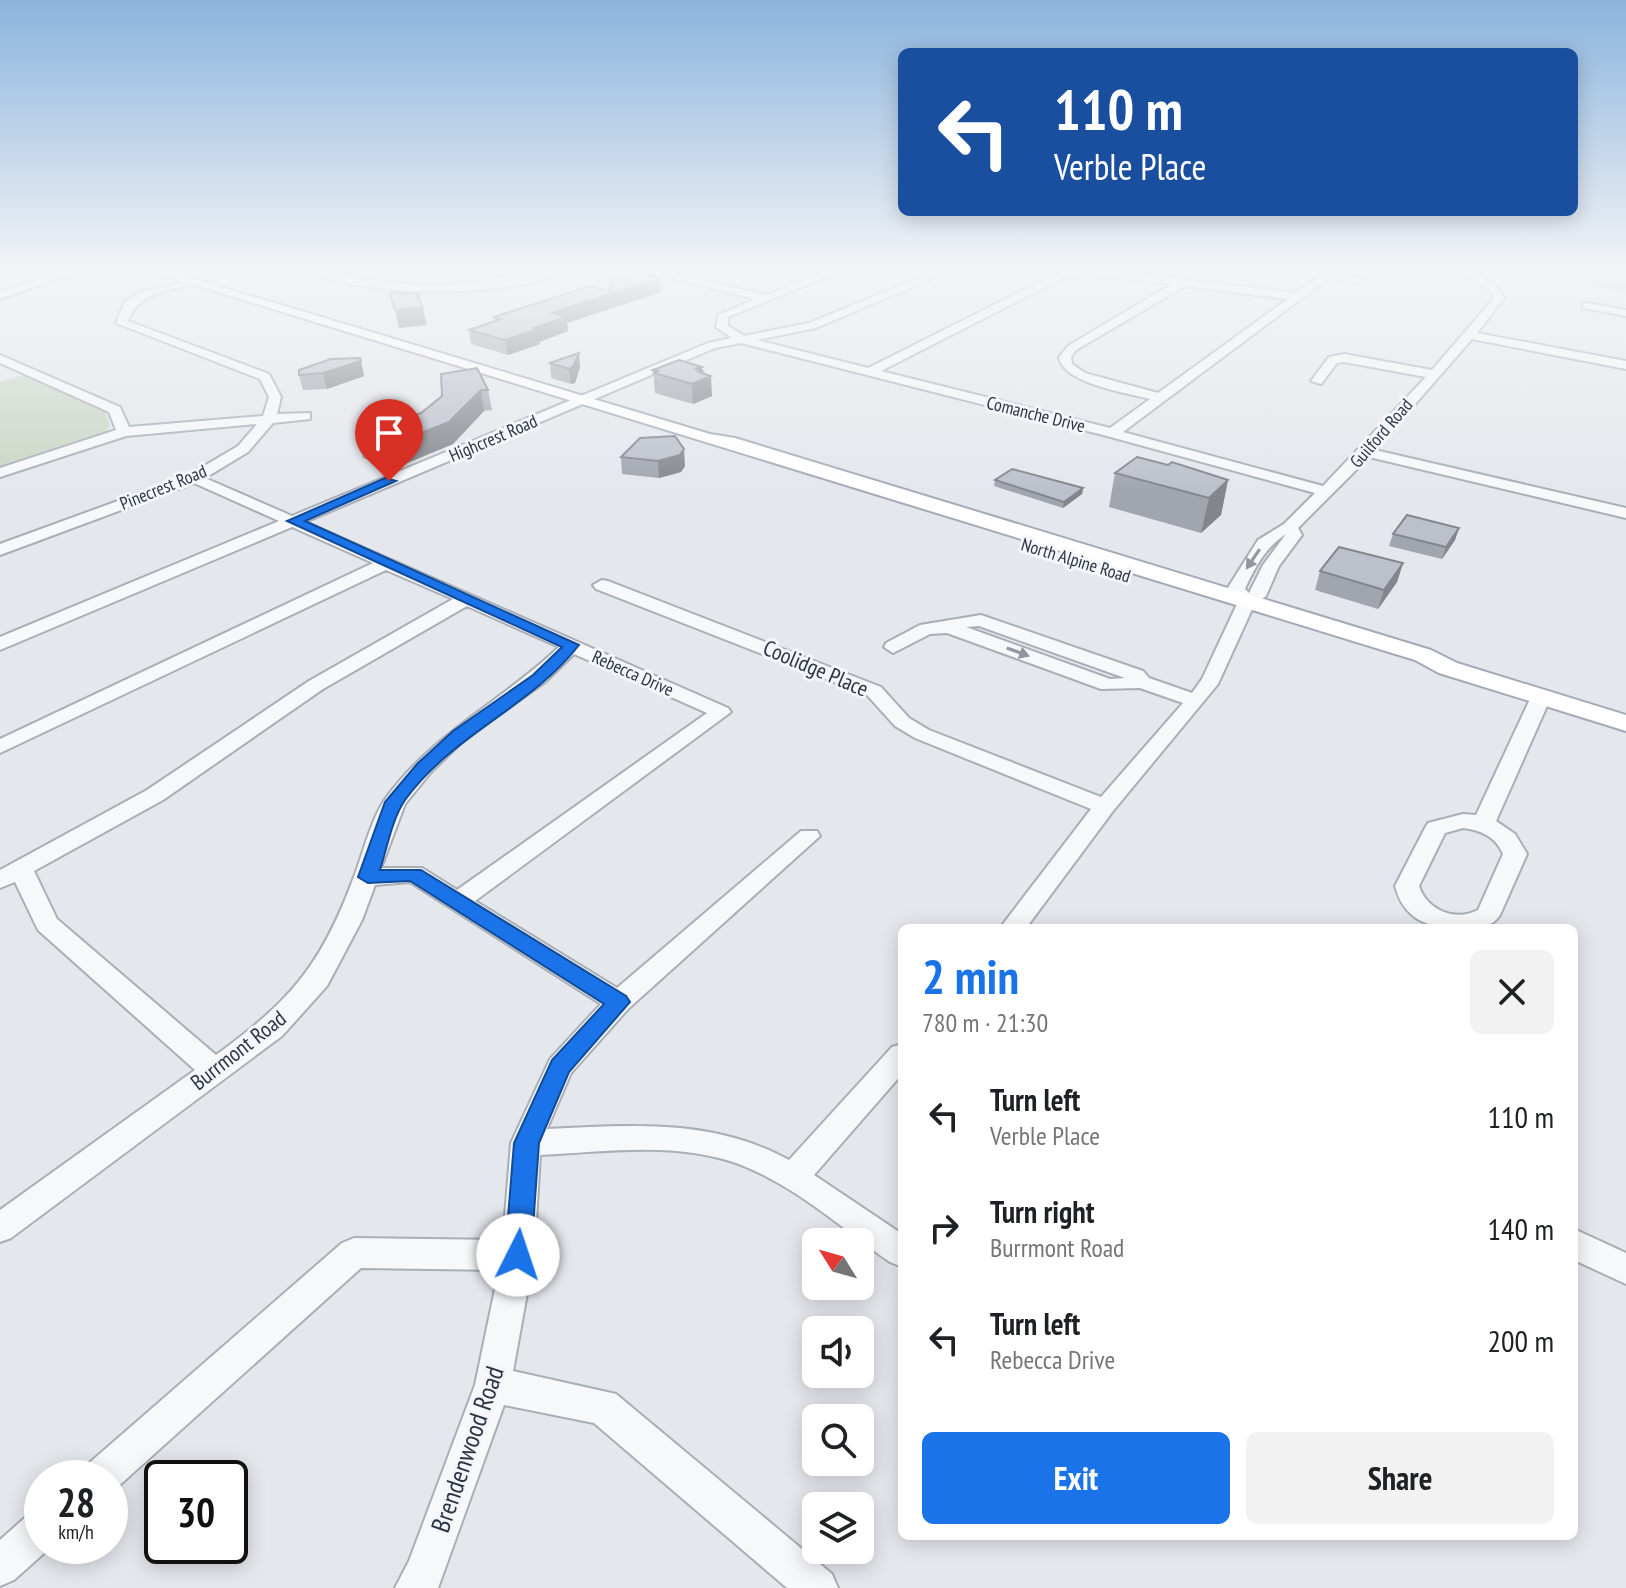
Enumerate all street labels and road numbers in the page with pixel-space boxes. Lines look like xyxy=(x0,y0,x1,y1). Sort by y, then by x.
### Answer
street label: Comanche Drive xyxy=(984,391,1088,437)
street label: Guilford Road xyxy=(1345,394,1417,472)
street label: Highcrest Road xyxy=(445,409,541,467)
street label: Pinecrest Road xyxy=(116,459,210,515)
street label: North Alpine Road xyxy=(1018,532,1134,588)
street label: Coolidge Place xyxy=(759,633,873,703)
street label: Rebecca Drive xyxy=(589,645,677,701)
street label: Burrmont Road xyxy=(185,1004,291,1096)
street label: Brendenwood Road xyxy=(423,1362,511,1536)

